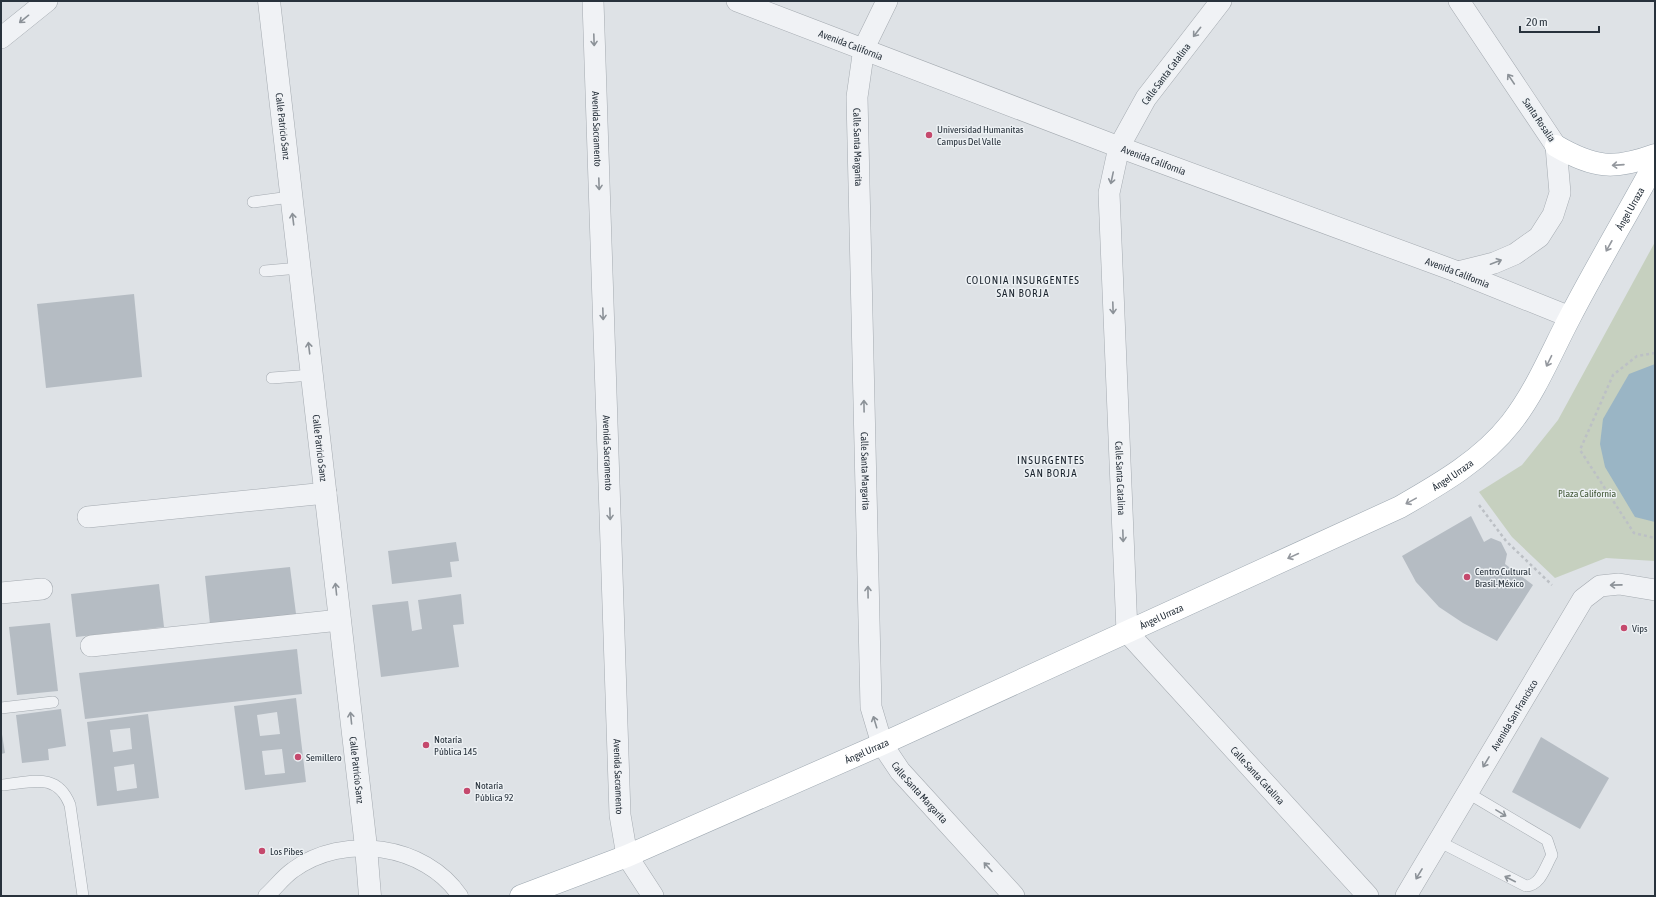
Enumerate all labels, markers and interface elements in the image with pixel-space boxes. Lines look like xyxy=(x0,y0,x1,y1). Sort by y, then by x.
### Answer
scale bar xyxy=(1520,8,1599,34)
one-way arrow xyxy=(18,15,29,24)
text: 20 m xyxy=(1526,15,1548,29)
one-way arrow xyxy=(1193,26,1202,37)
street label: Avenida California xyxy=(817,27,885,62)
one-way arrow xyxy=(590,33,597,46)
street label: Calle Santa Catalina xyxy=(1139,41,1193,107)
one-way arrow xyxy=(1507,73,1515,84)
street label: Avenida Sacramento xyxy=(590,91,604,167)
street label: Calle Patricio Sanz xyxy=(274,92,293,161)
street label: Santa Rosalia xyxy=(1520,96,1558,144)
street label: Calle Santa Margarita xyxy=(852,108,865,187)
place label: Universidad Humanitas Campus Del Valle xyxy=(937,124,1024,147)
marker: Universidad Humanitas Campus Del Valle xyxy=(924,130,934,140)
street label: Avenida California xyxy=(1120,143,1188,177)
one-way arrow xyxy=(1611,161,1624,168)
one-way arrow xyxy=(1107,172,1115,185)
one-way arrow xyxy=(595,177,602,190)
street label: Ángel Urraza xyxy=(1614,185,1646,232)
one-way arrow xyxy=(289,213,297,226)
one-way arrow xyxy=(1605,240,1613,252)
street label: Avenida California xyxy=(1424,255,1492,290)
one-way arrow xyxy=(1490,258,1502,266)
district label: COLONIA INSURGENTES SAN BORJA xyxy=(966,274,1080,299)
one-way arrow xyxy=(1110,301,1117,314)
one-way arrow xyxy=(599,307,607,320)
one-way arrow xyxy=(305,342,312,355)
one-way arrow xyxy=(1544,355,1552,367)
one-way arrow xyxy=(860,400,868,413)
street label: Calle Patricio Sanz xyxy=(311,414,330,482)
street label: Avenida Sacramento xyxy=(601,415,615,491)
street label: Calle Santa Margarita xyxy=(859,432,872,511)
street label: Calle Santa Catalina xyxy=(1114,441,1128,516)
district label: INSURGENTES SAN BORJA xyxy=(1017,454,1085,479)
street label: Ángel Urraza xyxy=(1430,457,1475,492)
park label: Plaza California xyxy=(1558,488,1616,499)
one-way arrow xyxy=(1405,497,1417,505)
one-way arrow xyxy=(606,507,614,520)
one-way arrow xyxy=(1119,529,1127,542)
one-way arrow xyxy=(1287,553,1299,560)
place label: Centro Cultural Brasil-México xyxy=(1475,566,1531,589)
marker: Centro Cultural Brasil-México xyxy=(1462,572,1472,582)
one-way arrow xyxy=(1610,581,1623,589)
one-way arrow xyxy=(333,583,340,596)
one-way arrow xyxy=(865,586,872,599)
street label: Ángel Urraza xyxy=(1138,601,1185,631)
marker: Vips xyxy=(1619,623,1629,633)
place label: Vips xyxy=(1632,623,1648,634)
street label: Avenida San Francisco xyxy=(1489,677,1540,752)
one-way arrow xyxy=(347,712,355,725)
one-way arrow xyxy=(871,715,878,728)
place label: Notaría Pública 145 xyxy=(434,734,478,757)
street label: Calle Patricio Sanz xyxy=(348,736,367,804)
street label: Ángel Urraza xyxy=(843,736,891,765)
street label: Avenida Sacramento xyxy=(612,739,625,815)
marker: Notaría Pública 145 xyxy=(421,740,431,750)
street label: Calle Santa Catalina xyxy=(1229,744,1287,807)
marker: Semillero xyxy=(293,752,303,762)
place label: Semillero xyxy=(306,752,342,763)
one-way arrow xyxy=(1481,756,1489,768)
street label: Calle Santa Margarita xyxy=(890,759,950,825)
place label: Notaría Pública 92 xyxy=(475,780,514,803)
marker: Notaría Pública 92 xyxy=(462,786,472,796)
one-way arrow xyxy=(1495,809,1507,817)
marker: Los Pibes xyxy=(257,846,267,856)
place label: Los Pibes xyxy=(270,846,304,857)
one-way arrow xyxy=(983,862,992,872)
one-way arrow xyxy=(1415,868,1423,880)
one-way arrow xyxy=(1505,874,1517,882)

